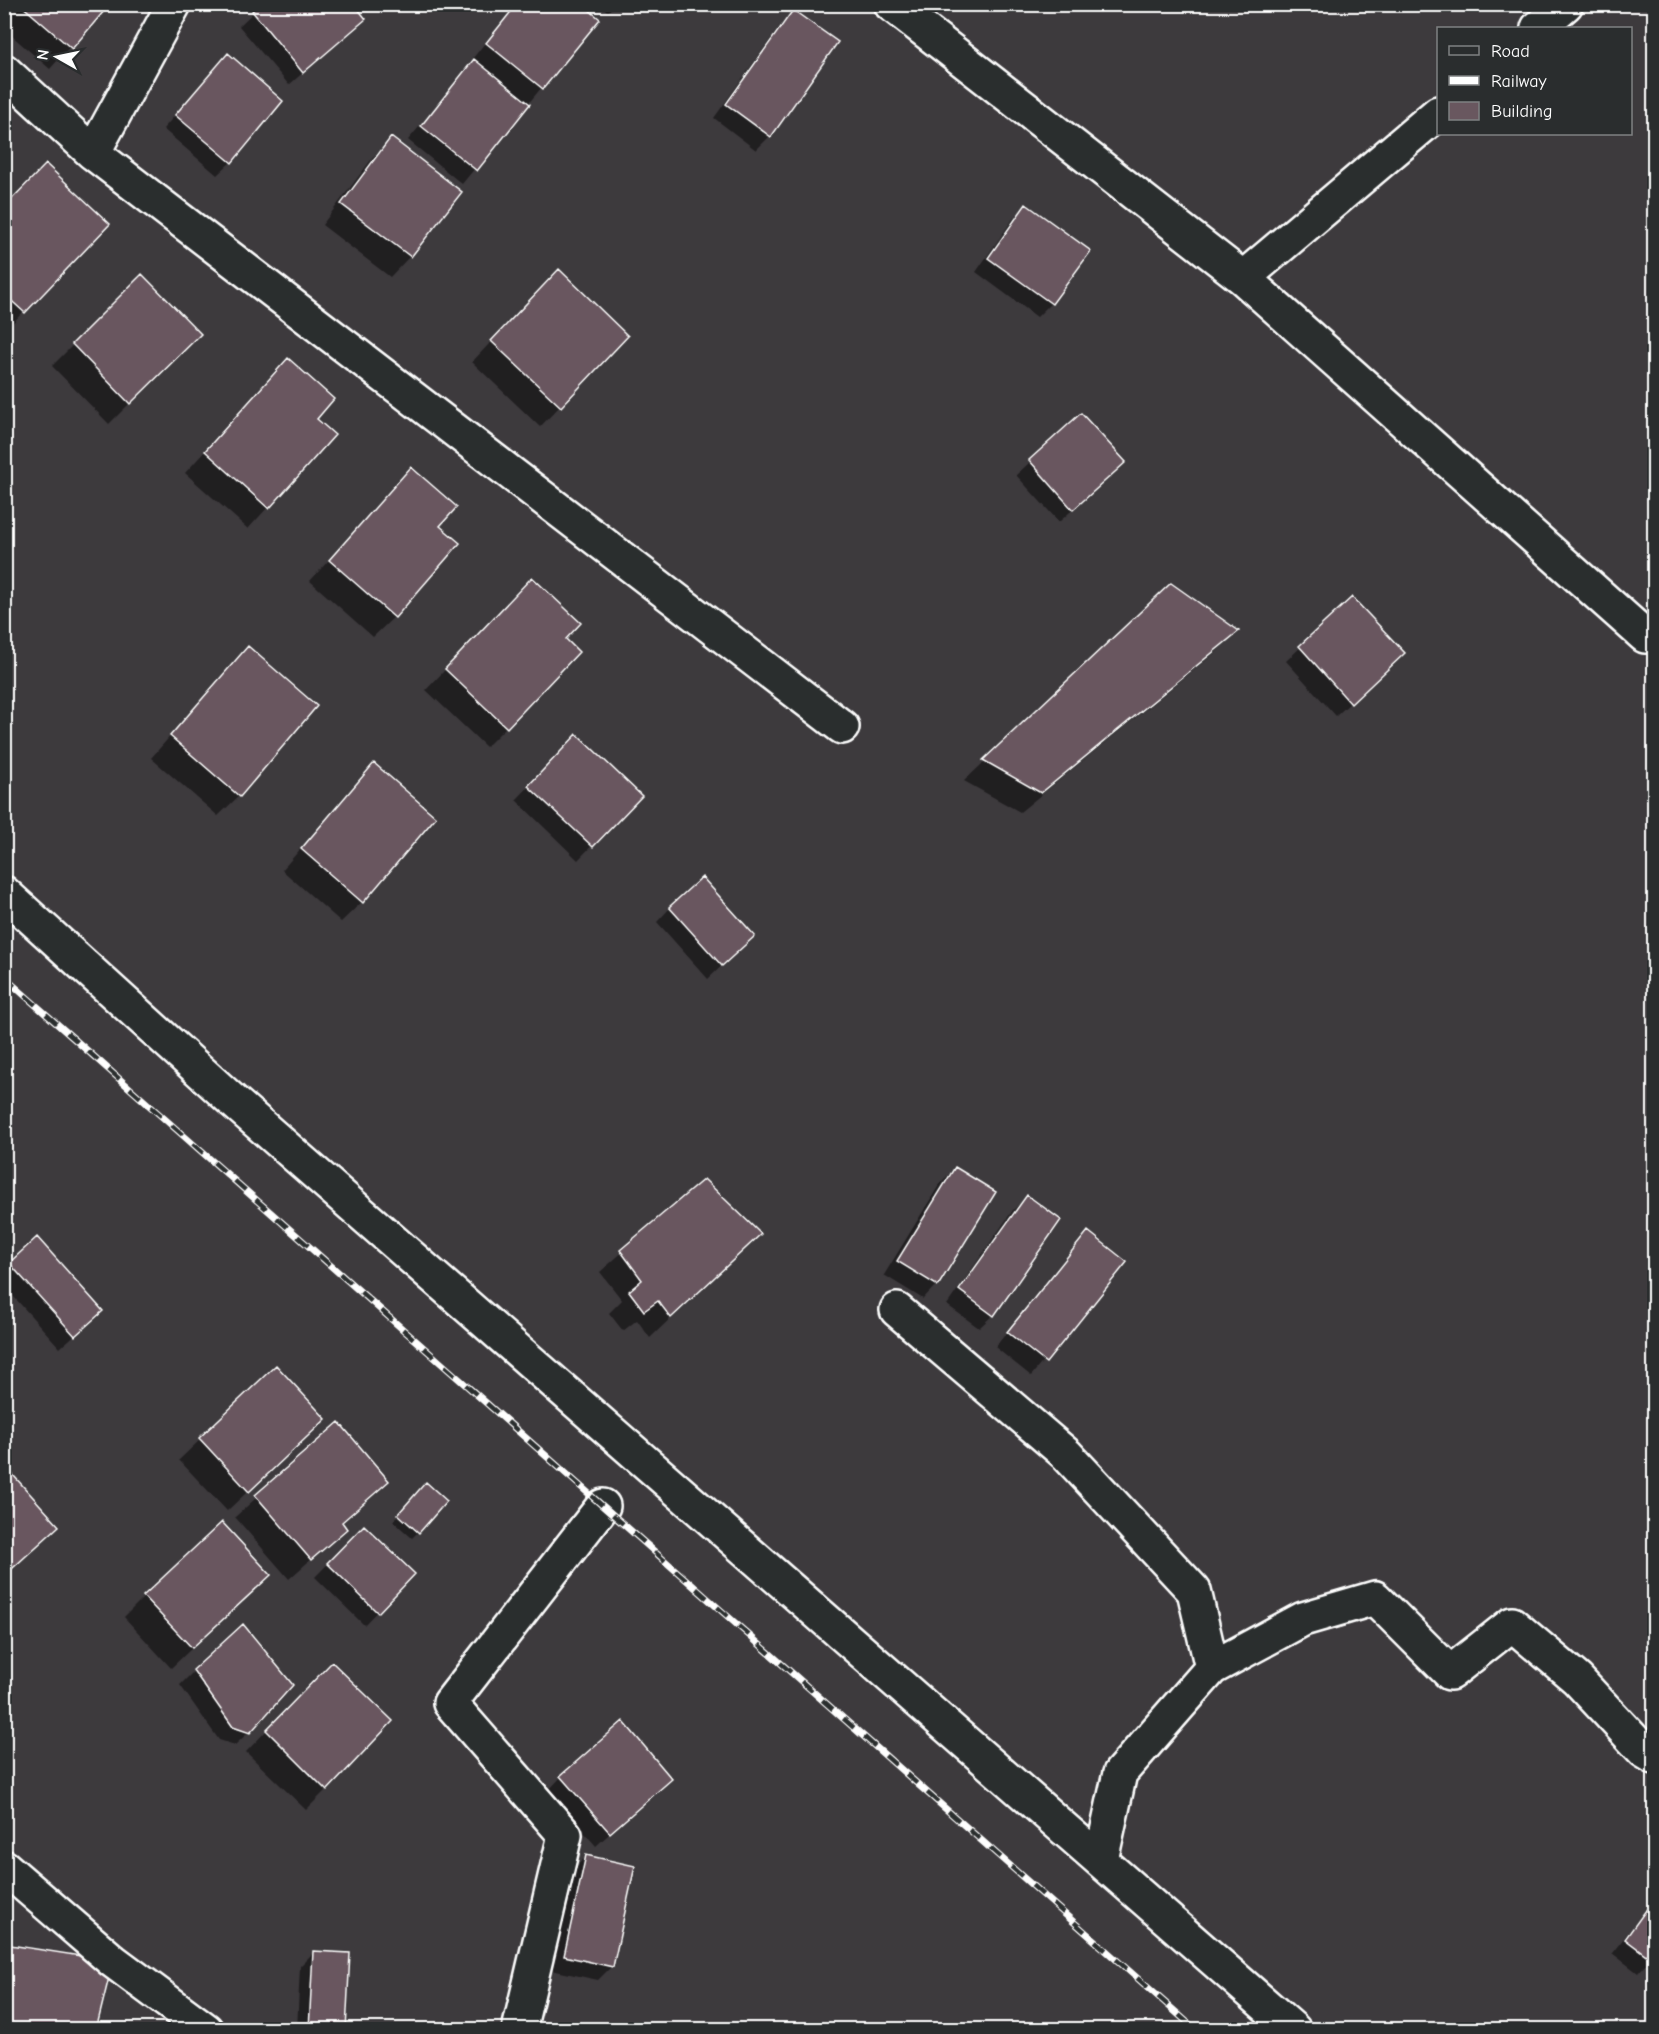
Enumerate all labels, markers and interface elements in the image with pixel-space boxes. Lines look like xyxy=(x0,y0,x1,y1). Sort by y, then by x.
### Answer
north arrow xyxy=(27,27,87,87)
legend xyxy=(1437,27,1632,135)
text: Road xyxy=(1491,41,1530,62)
text: N xyxy=(33,48,53,61)
text: Railway xyxy=(1491,71,1548,92)
text: Building xyxy=(1491,101,1553,122)

